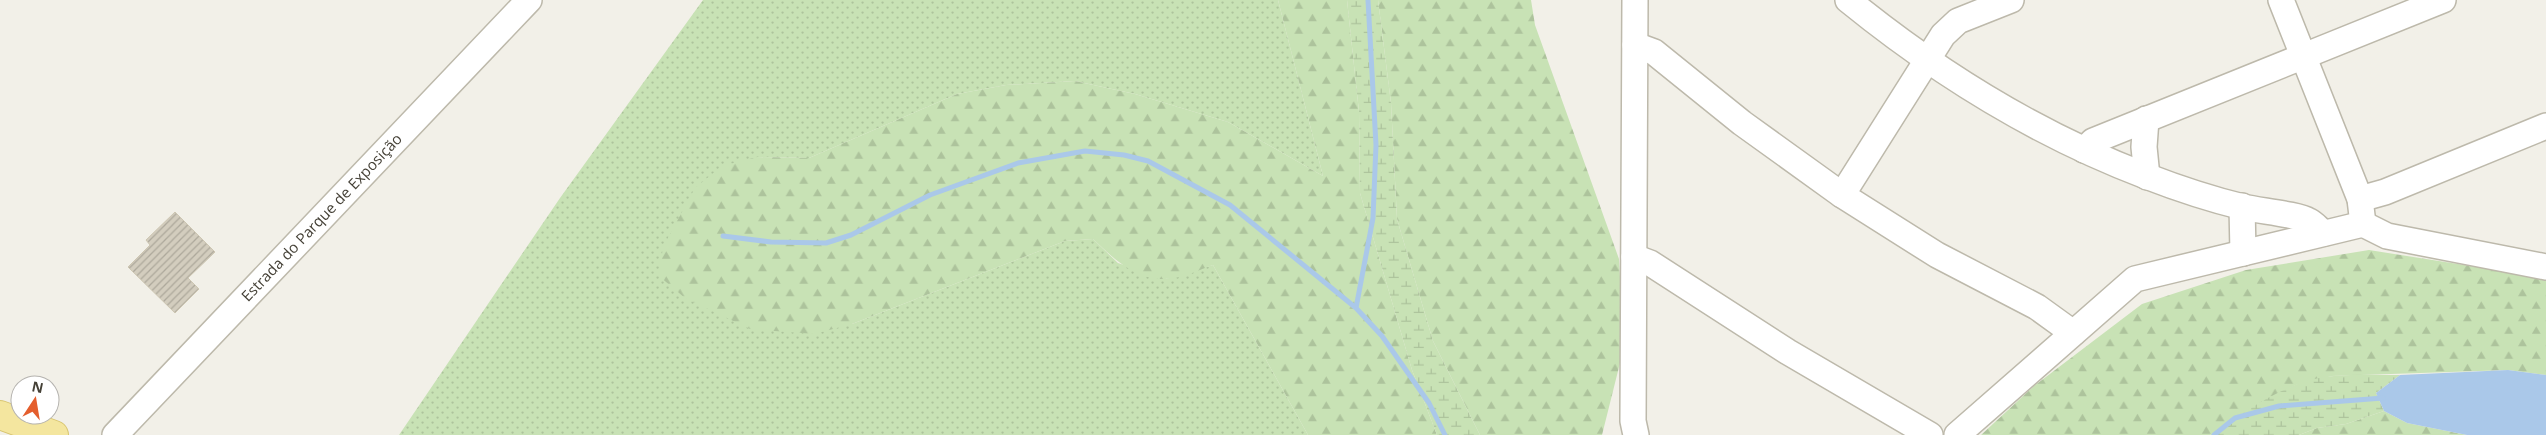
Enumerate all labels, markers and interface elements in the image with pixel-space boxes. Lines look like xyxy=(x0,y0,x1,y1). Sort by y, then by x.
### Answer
street label: Estrada do Parque de Exposição xyxy=(236,129,406,305)
north arrow xyxy=(10,375,60,425)
text: N xyxy=(30,376,45,397)

